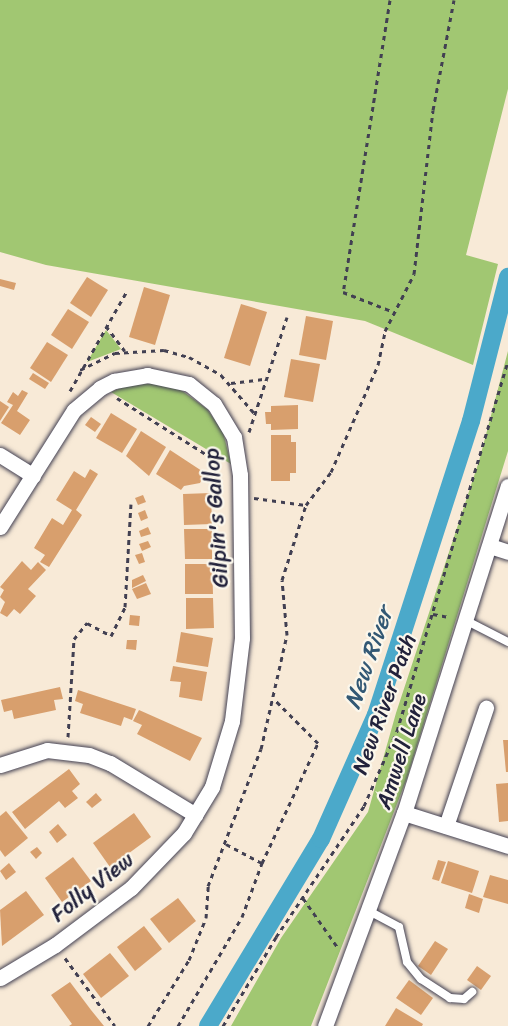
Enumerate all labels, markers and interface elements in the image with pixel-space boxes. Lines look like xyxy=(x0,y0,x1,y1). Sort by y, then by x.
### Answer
street label: Gilpin's Gallop xyxy=(198,447,234,589)
water label: New River xyxy=(338,603,400,713)
street label: New River Path xyxy=(346,630,422,778)
street label: Amwell Lane xyxy=(370,690,432,812)
street label: Folly View xyxy=(45,846,139,928)

